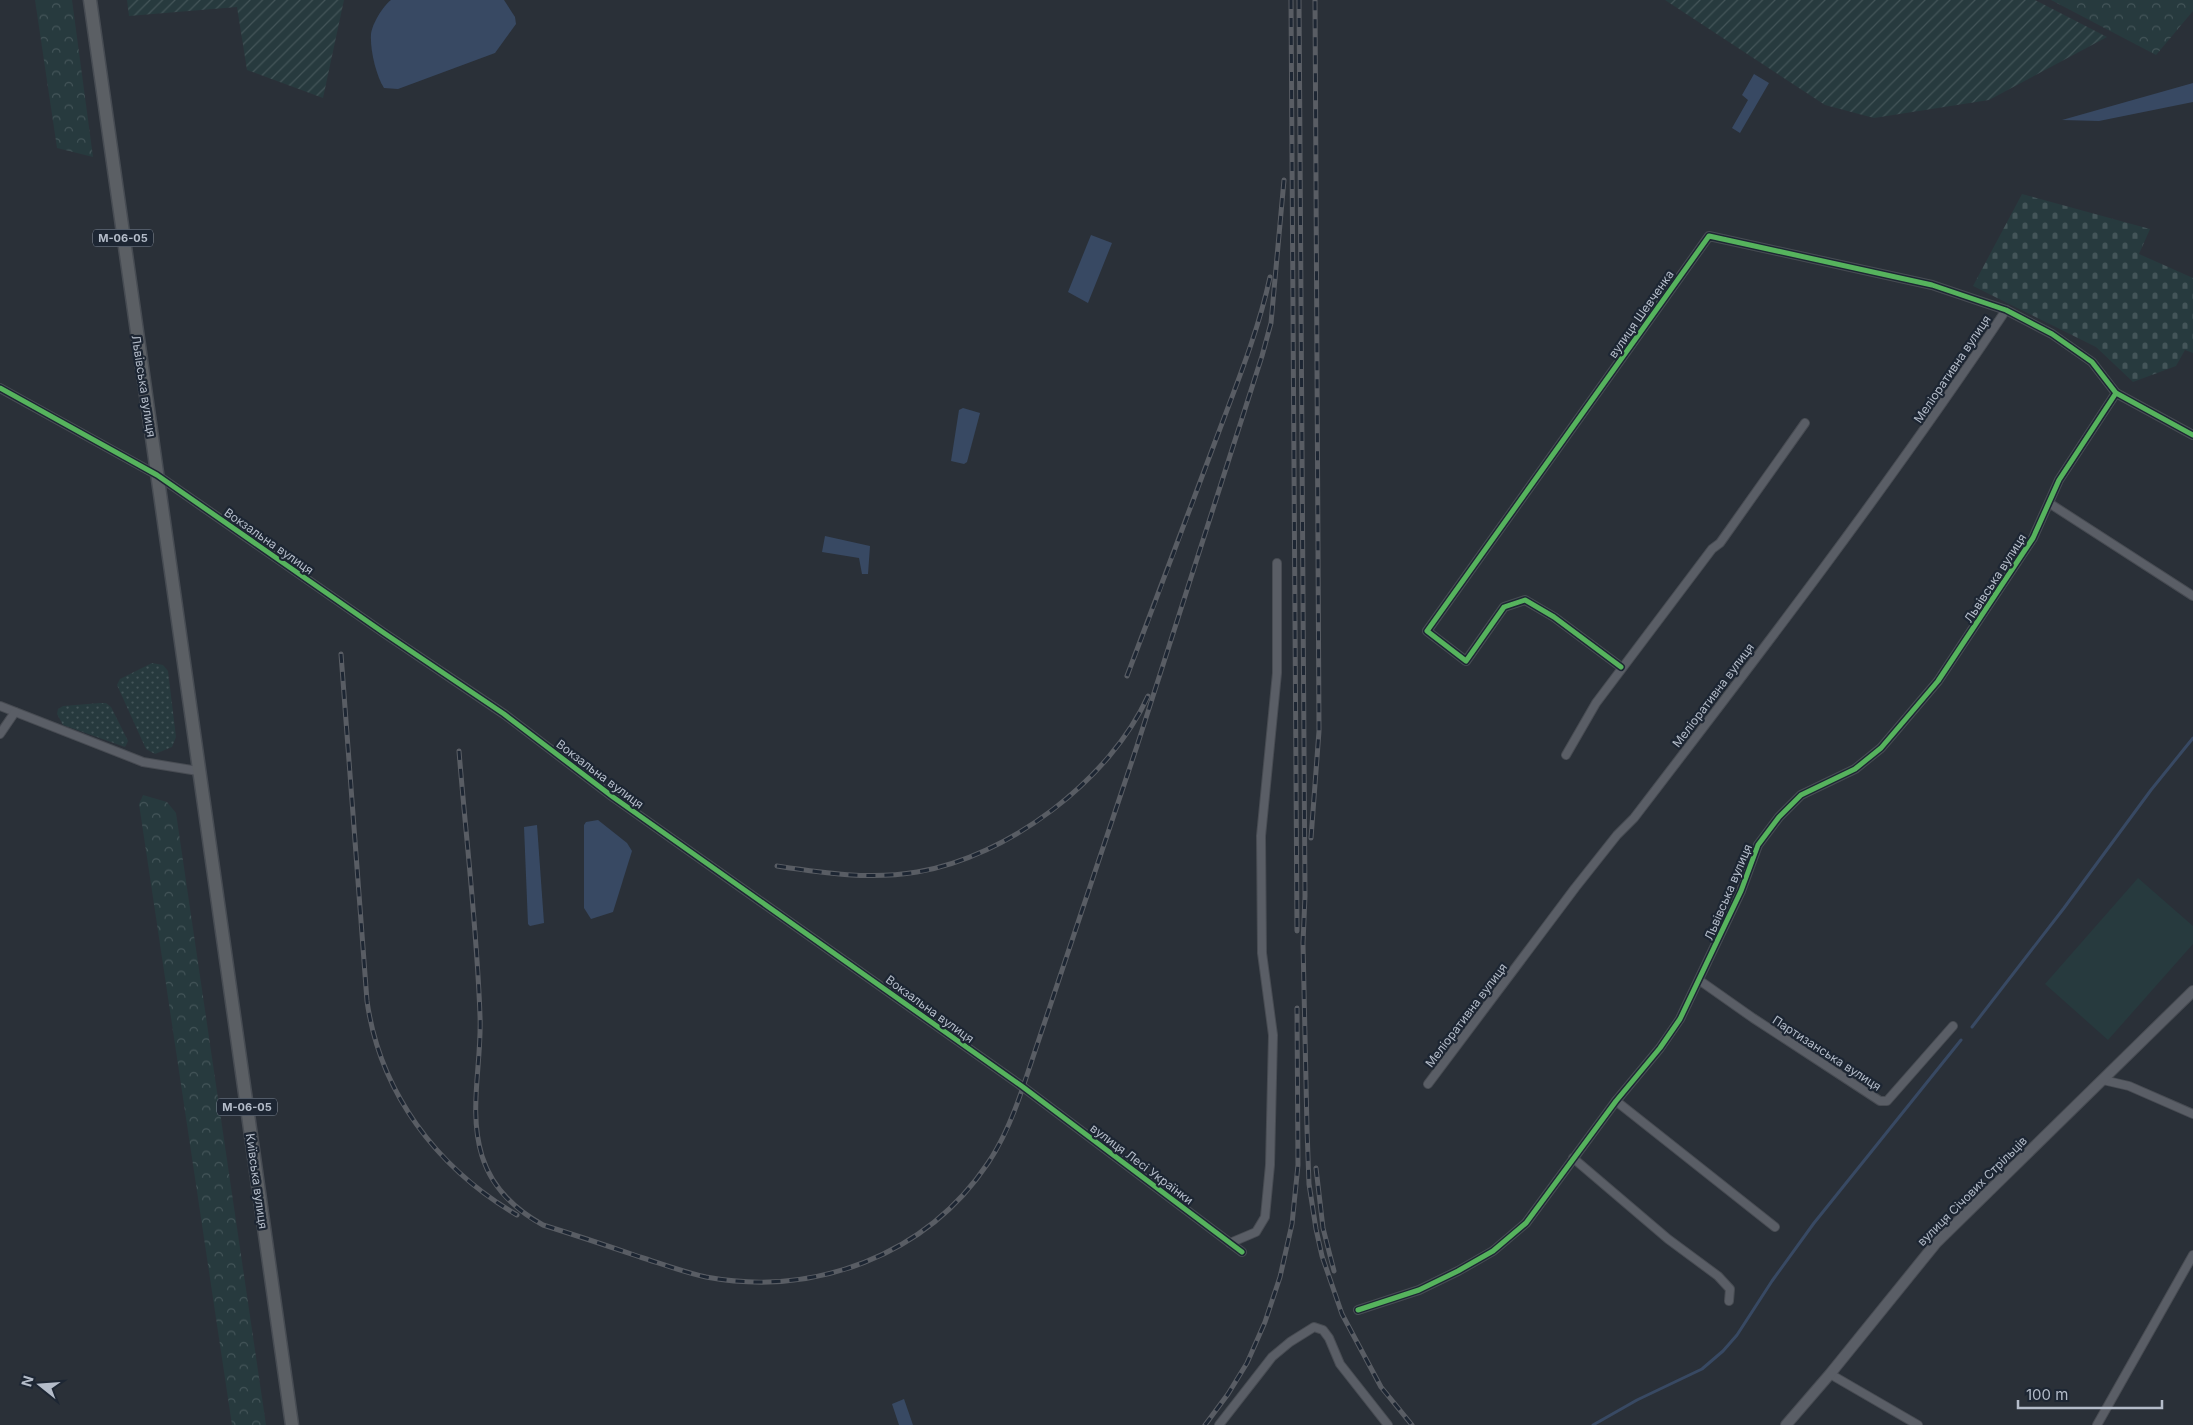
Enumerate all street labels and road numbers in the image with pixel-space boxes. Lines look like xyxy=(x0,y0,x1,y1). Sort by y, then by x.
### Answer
road number: М-06-05 xyxy=(93,230,153,247)
street label: вулиця Шевченка xyxy=(1605,267,1677,361)
street label: Меліоративна вулиця xyxy=(1910,312,1994,426)
street label: Львівська вулиця xyxy=(129,334,159,438)
street label: Вокзальна вулиця xyxy=(221,505,317,577)
street label: Львівська вулиця xyxy=(1961,531,2029,625)
street label: Меліоративна вулиця xyxy=(1669,640,1757,750)
street label: Вокзальна вулиця xyxy=(553,736,647,812)
street label: Львівська вулиця xyxy=(1701,842,1755,942)
street label: Меліоративна вулиця xyxy=(1422,960,1510,1070)
street label: Вокзальна вулиця xyxy=(883,972,977,1046)
street label: Партизанська вулиця xyxy=(1770,1012,1884,1094)
road number: М-06-05 xyxy=(217,1098,277,1116)
street label: вулиця Лесі Українки xyxy=(1088,1120,1196,1208)
street label: Київська вулиця xyxy=(243,1132,271,1230)
street label: вулиця Січових Стрільців xyxy=(1914,1133,2030,1249)

